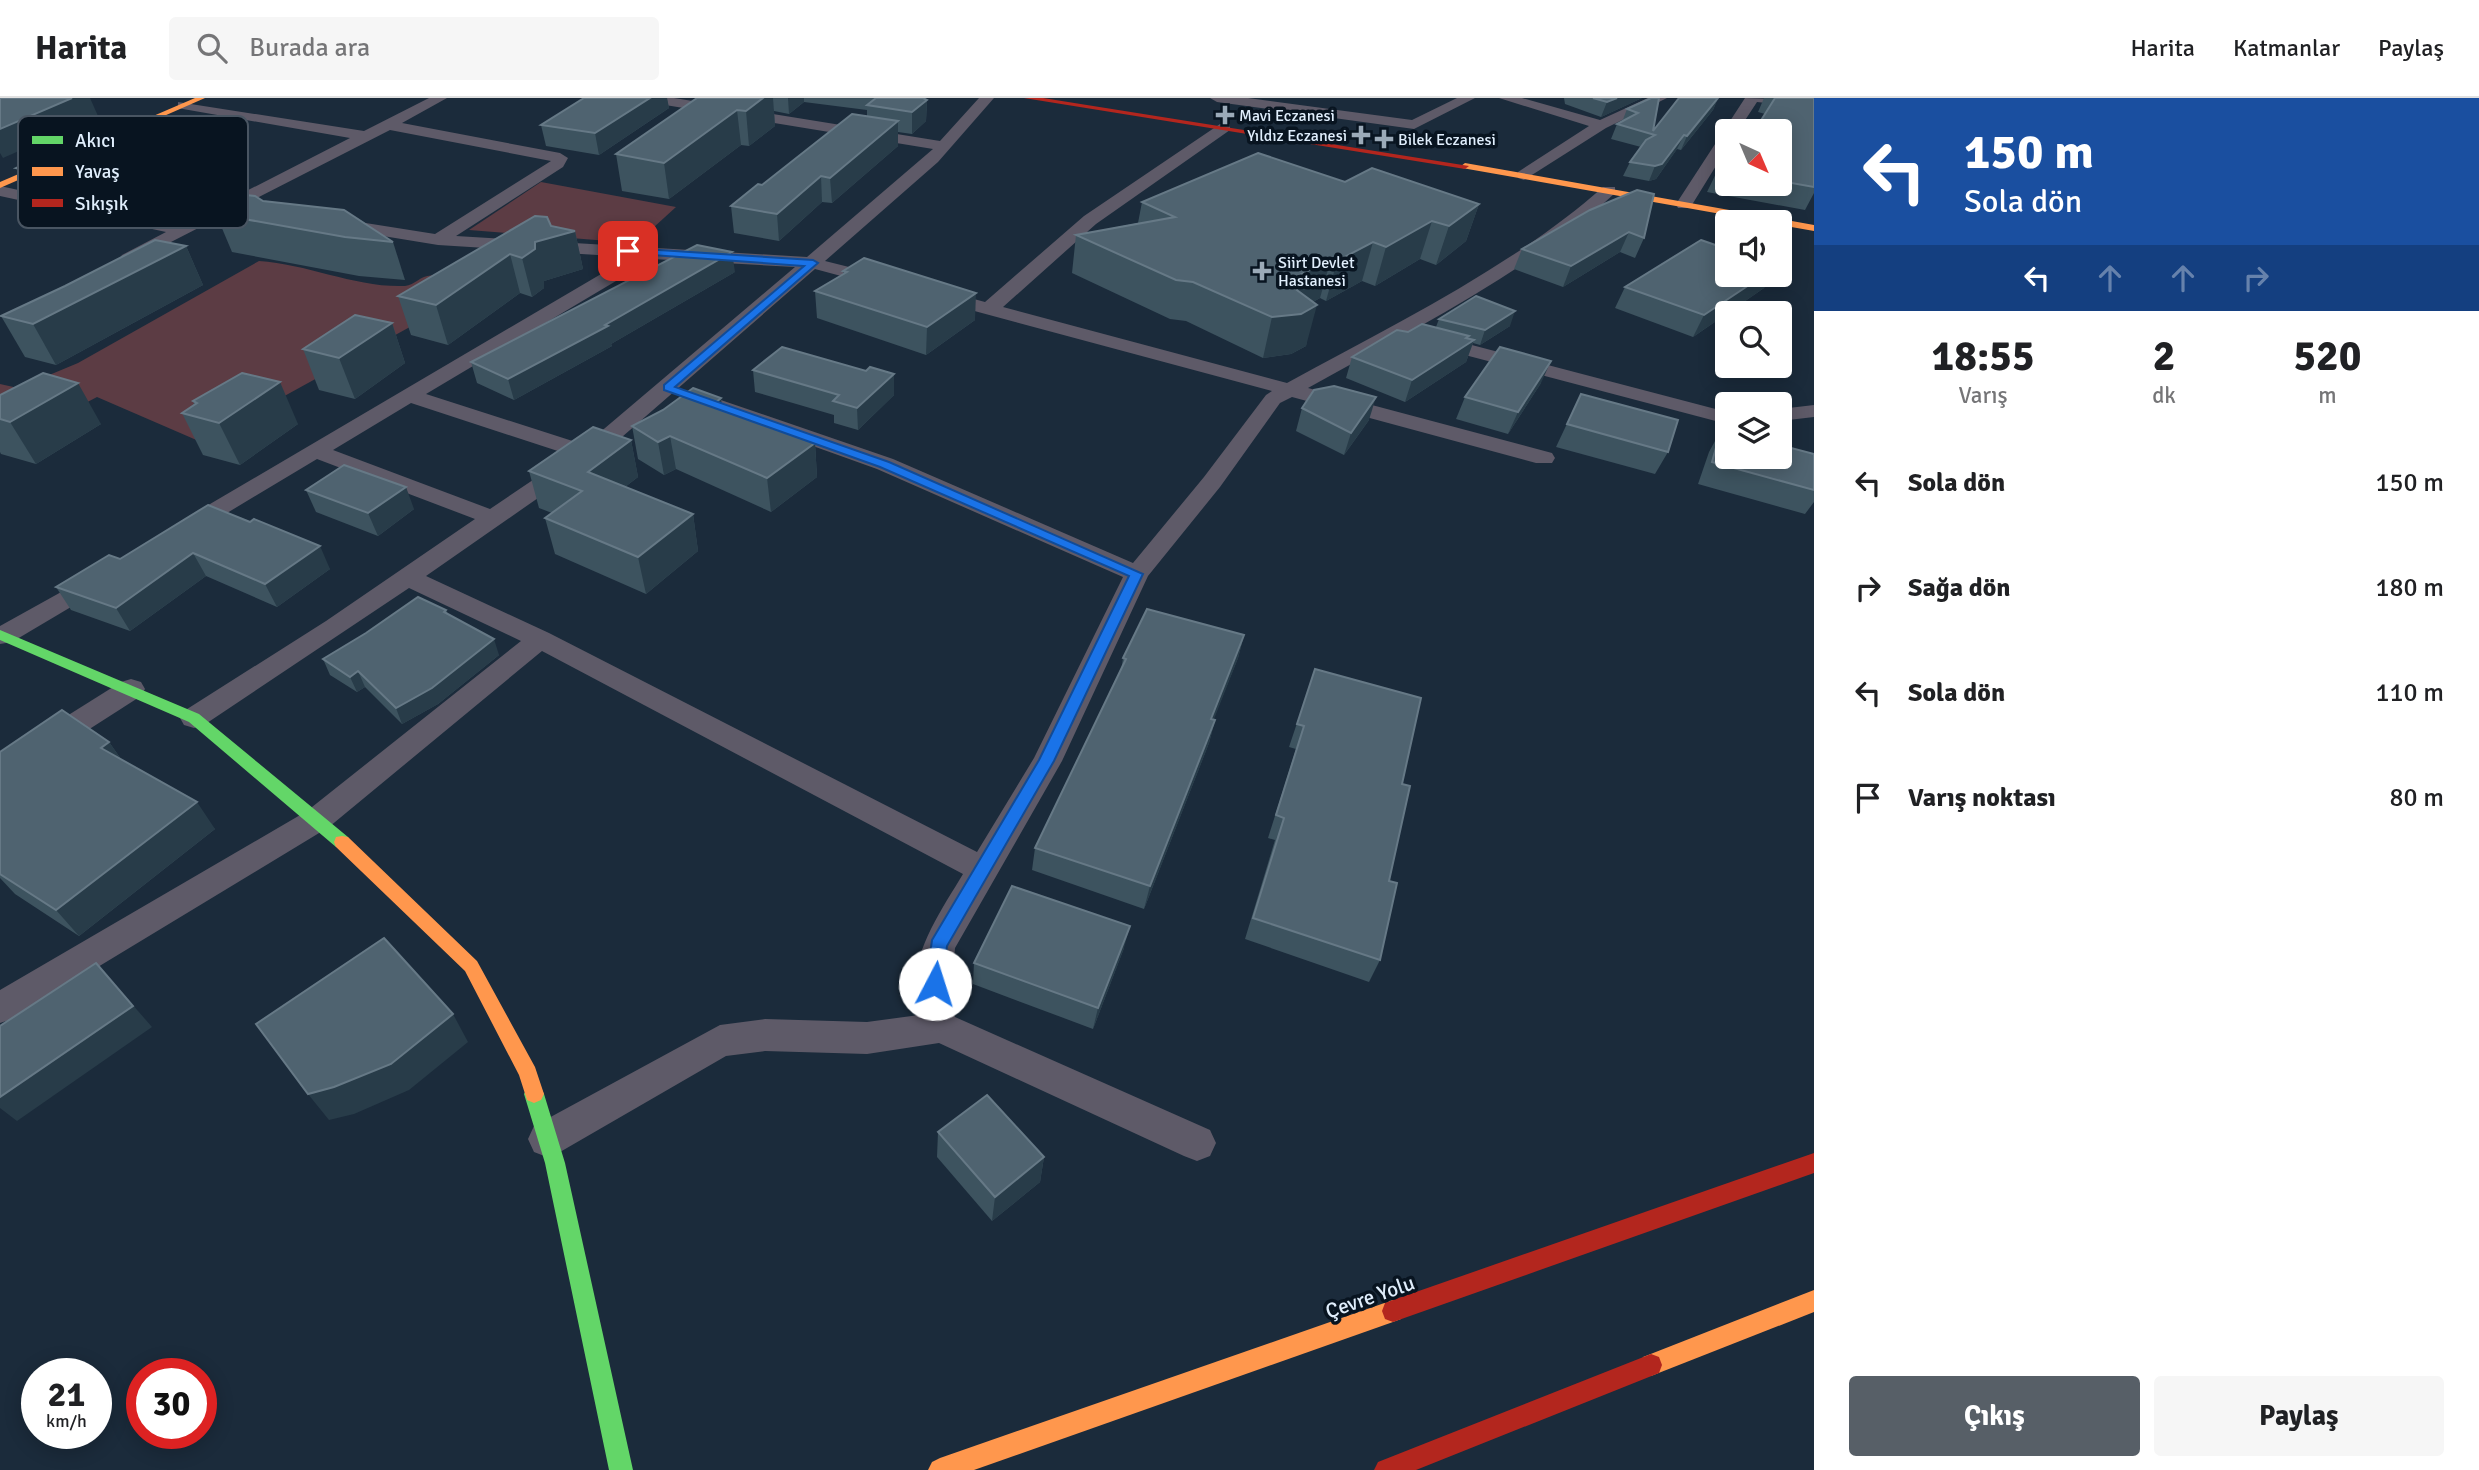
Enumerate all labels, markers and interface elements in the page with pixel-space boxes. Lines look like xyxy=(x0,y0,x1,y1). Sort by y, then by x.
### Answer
search box xyxy=(169,17,659,80)
text: Harita xyxy=(35,28,127,69)
icon: search xyxy=(193,29,231,67)
text: Burada ara xyxy=(249,32,370,64)
text: Harita xyxy=(2130,33,2195,63)
text: Katmanlar xyxy=(2233,33,2340,63)
text: Paylaş xyxy=(2378,33,2444,63)
place label: Mavi Eczanesi xyxy=(1239,106,1335,126)
marker: Mavi Eczanesi xyxy=(1217,107,1233,123)
legend xyxy=(18,116,248,228)
north arrow xyxy=(1715,119,1792,196)
map controls xyxy=(1715,119,1792,469)
text: 150 m xyxy=(1964,122,2094,182)
place label: Yıldız Eczanesi xyxy=(1247,126,1347,146)
icon: left xyxy=(1849,126,1940,217)
marker: Yıldız Eczanesi xyxy=(1353,127,1369,143)
text: Akıcı xyxy=(75,129,115,153)
place label: Bilek Eczanesi xyxy=(1398,130,1496,150)
marker: Bilek Eczanesi xyxy=(1376,131,1392,147)
text: Yavaş xyxy=(75,160,120,184)
text: Sola dön xyxy=(1964,182,2082,221)
text: Sıkışık xyxy=(75,192,129,216)
button: sound xyxy=(1715,210,1792,287)
pin xyxy=(598,221,658,281)
icon: arrive xyxy=(609,232,647,270)
place label: Siirt Devlet Hastanesi xyxy=(1278,253,1355,291)
icon: left xyxy=(2018,259,2056,297)
icon: ahead xyxy=(2091,259,2129,297)
icon: ahead xyxy=(2164,259,2202,297)
icon: right xyxy=(2237,259,2275,297)
marker: Siirt Devlet Hastanesi xyxy=(1252,261,1272,281)
button: search xyxy=(1715,301,1792,378)
text: 18:55 xyxy=(1932,331,2035,382)
text: 2 xyxy=(2153,331,2175,382)
text: 520 xyxy=(2293,331,2361,382)
text: Varış xyxy=(1959,381,2008,410)
text: dk xyxy=(2152,381,2176,410)
text: m xyxy=(2318,381,2337,410)
button: layers xyxy=(1715,392,1792,469)
icon: left xyxy=(1849,464,1887,502)
text: Sola dön xyxy=(1908,467,2005,499)
text: 150 m xyxy=(2375,467,2444,499)
icon: right xyxy=(1849,569,1887,607)
text: Sağa dön xyxy=(1908,572,2011,604)
text: 180 m xyxy=(2375,572,2444,604)
icon: left xyxy=(1849,674,1887,712)
text: Sola dön xyxy=(1908,677,2005,709)
text: 110 m xyxy=(2375,677,2444,709)
icon: arrive xyxy=(1849,779,1887,817)
text: Varış noktası xyxy=(1908,782,2056,814)
text: 80 m xyxy=(2389,782,2444,814)
position arrow xyxy=(898,947,972,1021)
street label: Çevre Yolu xyxy=(1322,1270,1418,1324)
speed limit sign: 30 xyxy=(126,1358,217,1449)
text: 21 xyxy=(48,1373,85,1416)
button: Çıkış xyxy=(1849,1376,2140,1456)
button: Paylaş xyxy=(2154,1376,2444,1456)
text: km/h xyxy=(46,1410,87,1432)

